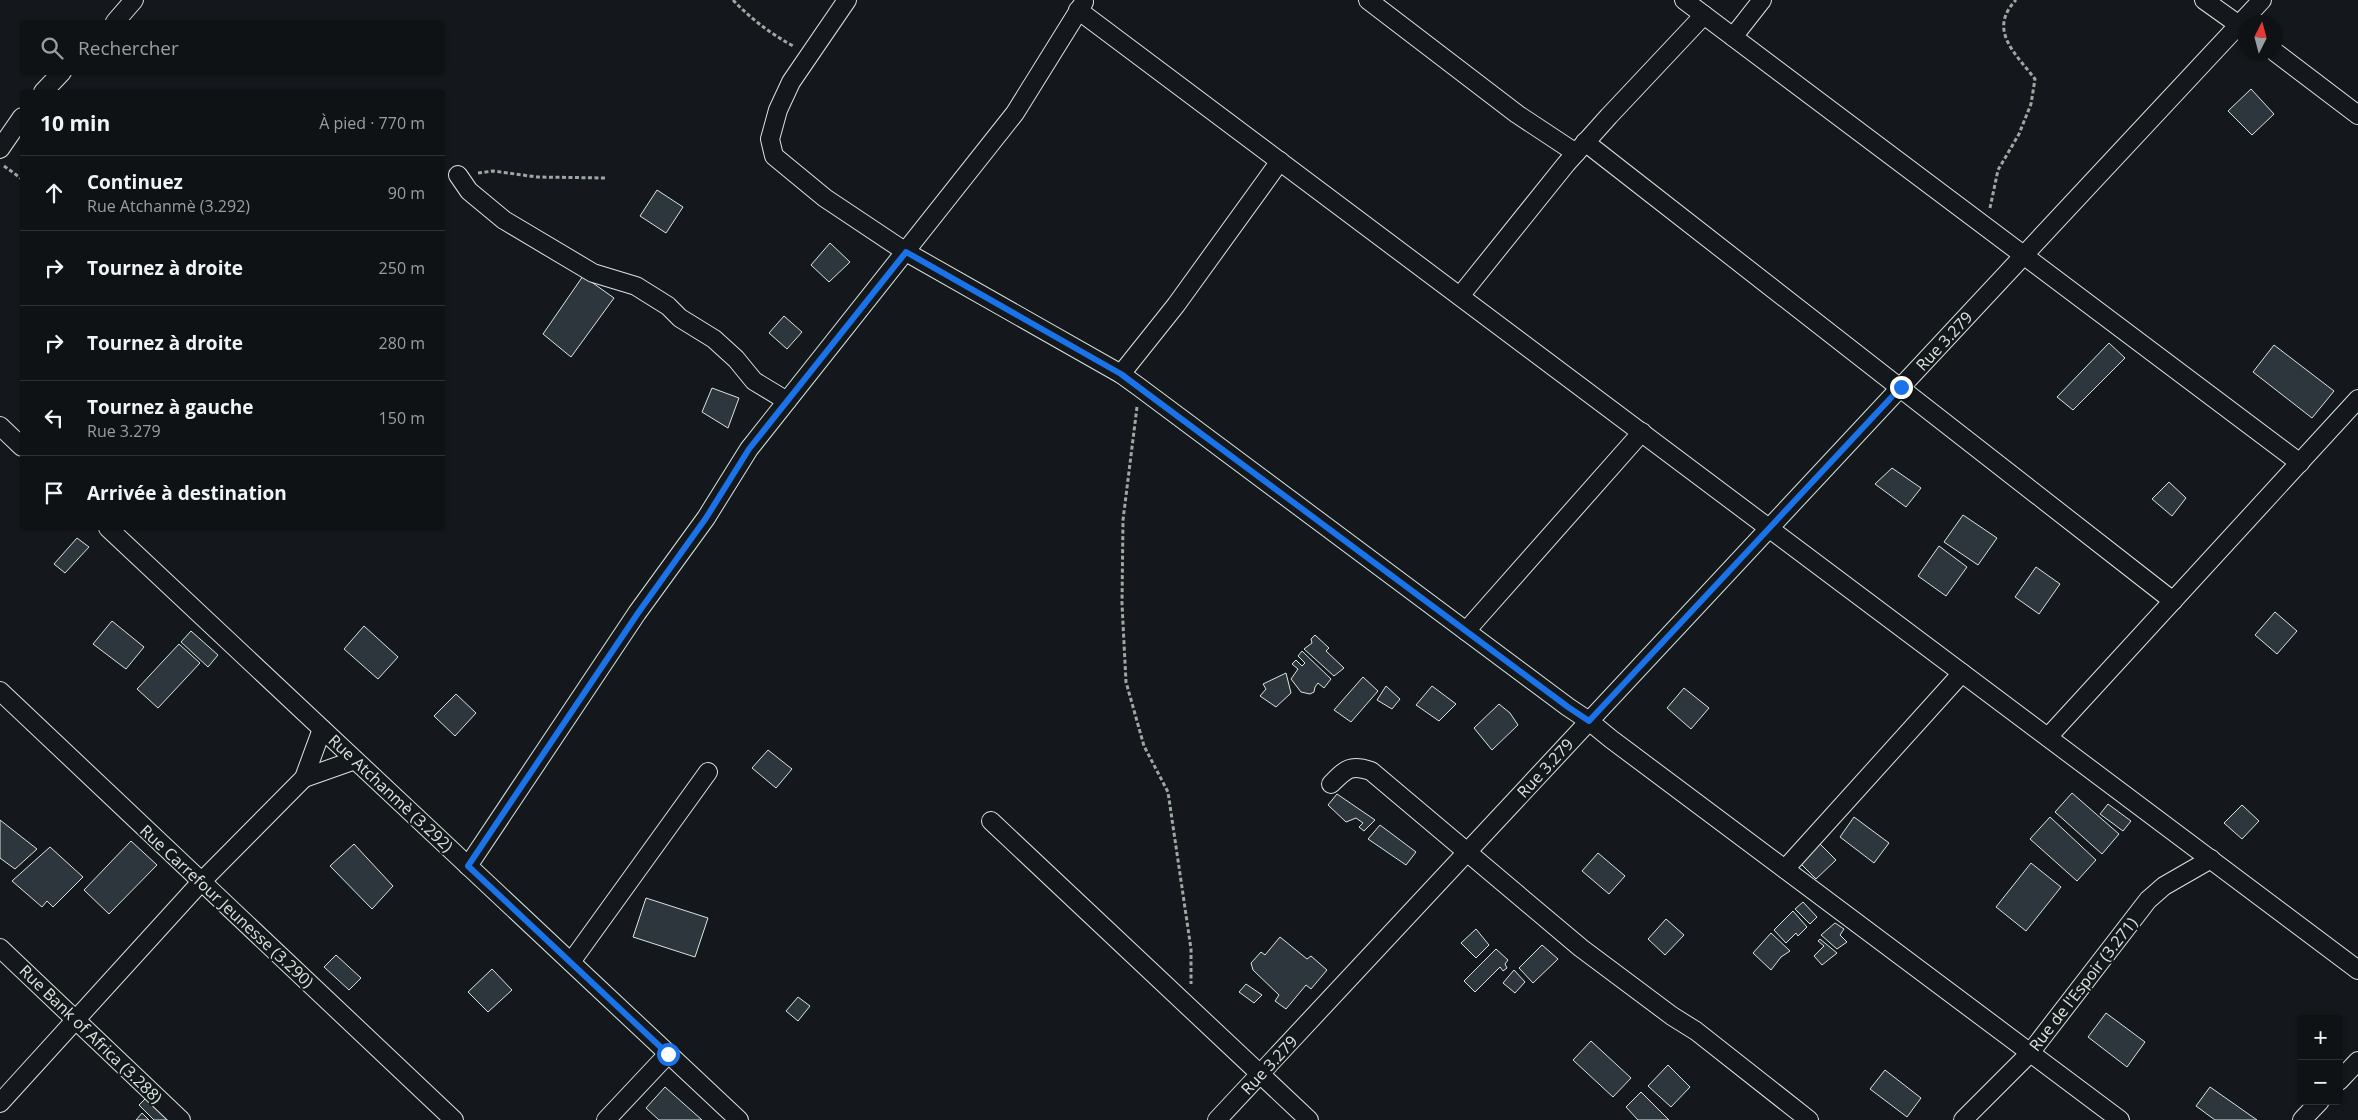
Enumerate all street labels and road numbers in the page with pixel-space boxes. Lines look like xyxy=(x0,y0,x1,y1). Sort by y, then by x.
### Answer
street label: Rue 3.279 xyxy=(1911,307,1977,375)
street label: Rue Atchanmè (3.292) xyxy=(324,729,458,857)
street label: Rue 3.279 xyxy=(1512,734,1578,802)
street label: Rue Carrefour Jeunesse (3.290) xyxy=(135,820,319,993)
street label: Rue de l'Espoir (3.271) xyxy=(2024,912,2142,1055)
street label: Rue Bank of Africa (3.288) xyxy=(15,960,167,1108)
street label: Rue 3.279 xyxy=(1236,1031,1302,1099)

